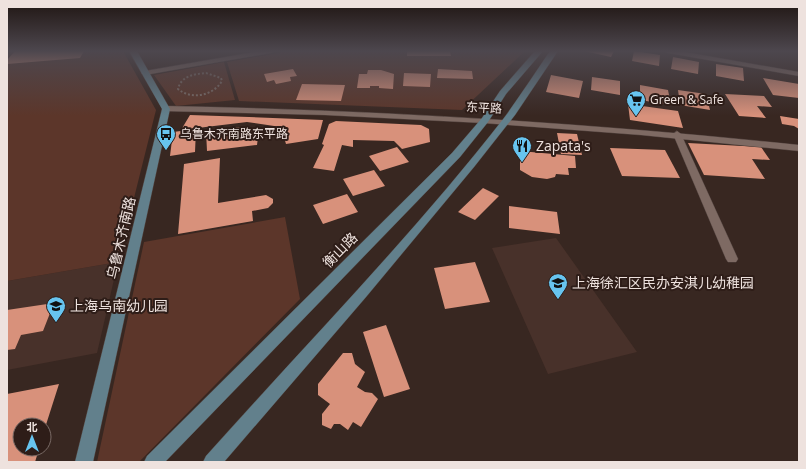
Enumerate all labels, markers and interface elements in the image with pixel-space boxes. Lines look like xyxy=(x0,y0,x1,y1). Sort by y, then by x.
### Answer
supermarket icon: Green & Safe xyxy=(625,89,647,117)
place label: Green & Safe xyxy=(650,91,724,108)
street label: 东平路 xyxy=(466,98,502,117)
bus stop icon: 乌鲁木齐南路东平路 xyxy=(155,123,177,151)
place label: 乌鲁木齐南路东平路 xyxy=(180,125,288,142)
restaurant icon: Zapata's xyxy=(511,135,533,163)
place label: Zapata's xyxy=(536,136,591,155)
street label: 乌鲁木齐南路 xyxy=(102,195,139,281)
street label: 衡山路 xyxy=(318,228,361,271)
school or university icon: 上海徐汇区民办安淇儿幼稚园 xyxy=(547,272,569,300)
place label: 上海徐汇区民办安淇儿幼稚园 xyxy=(572,273,754,292)
school or university icon: 上海乌南幼儿园 xyxy=(45,295,67,323)
place label: 上海乌南幼儿园 xyxy=(70,296,168,315)
north arrow xyxy=(12,417,52,457)
text: 北 xyxy=(27,419,38,434)

